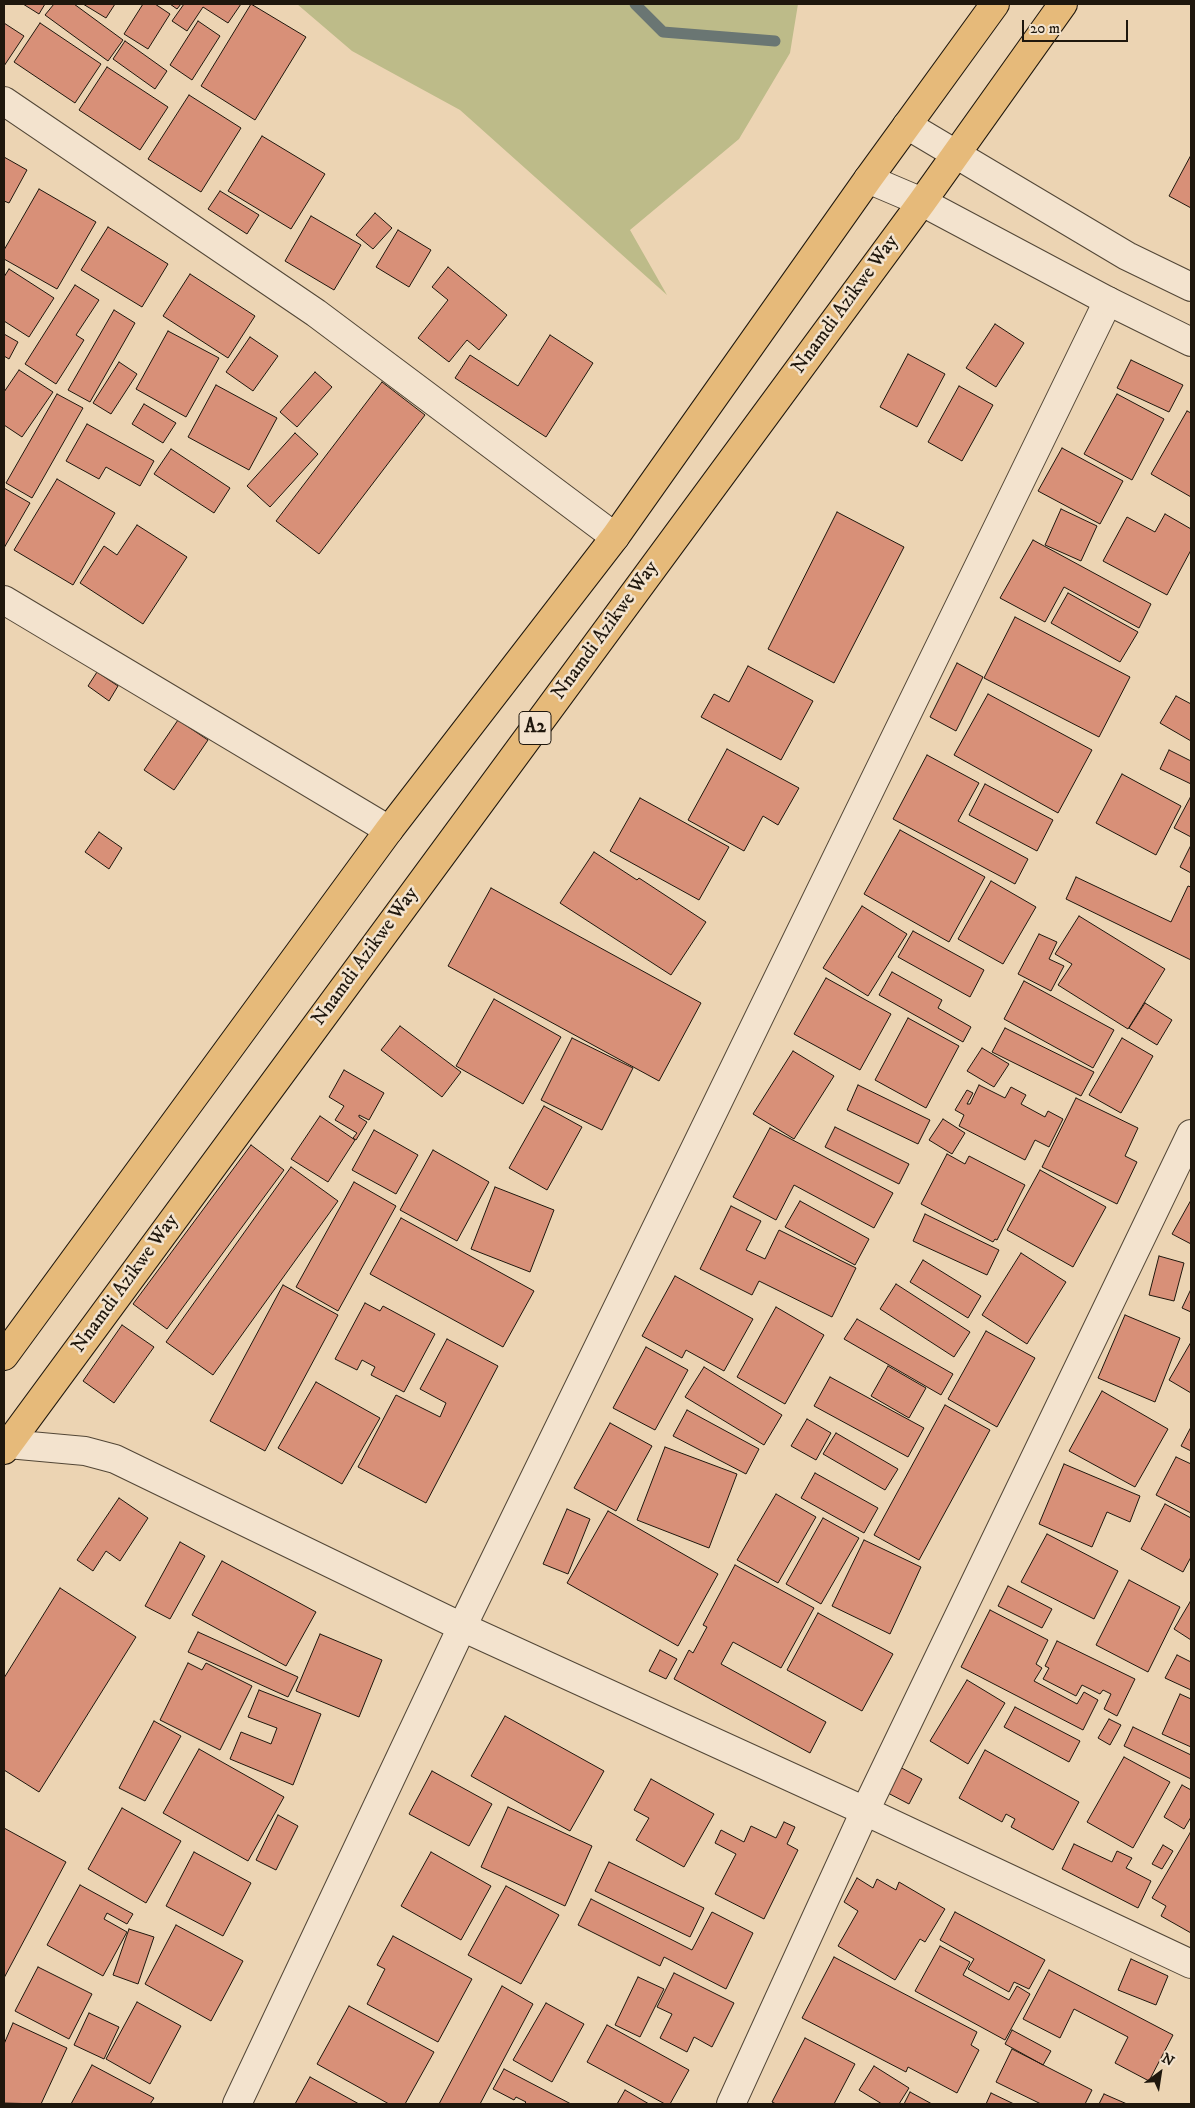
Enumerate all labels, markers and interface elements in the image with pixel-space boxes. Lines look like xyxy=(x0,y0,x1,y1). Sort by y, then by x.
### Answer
scale bar xyxy=(1025,10,1131,42)
text: 20 m xyxy=(1030,19,1060,38)
street label: Nnamdi Azikwe Way xyxy=(788,231,904,379)
street label: Nnamdi Azikwe Way xyxy=(548,557,664,705)
road number: A2 xyxy=(519,711,551,744)
street label: Nnamdi Azikwe Way xyxy=(308,883,424,1031)
street label: Nnamdi Azikwe Way xyxy=(68,1210,184,1358)
north arrow xyxy=(1135,2048,1185,2098)
text: N xyxy=(1158,2049,1177,2071)

